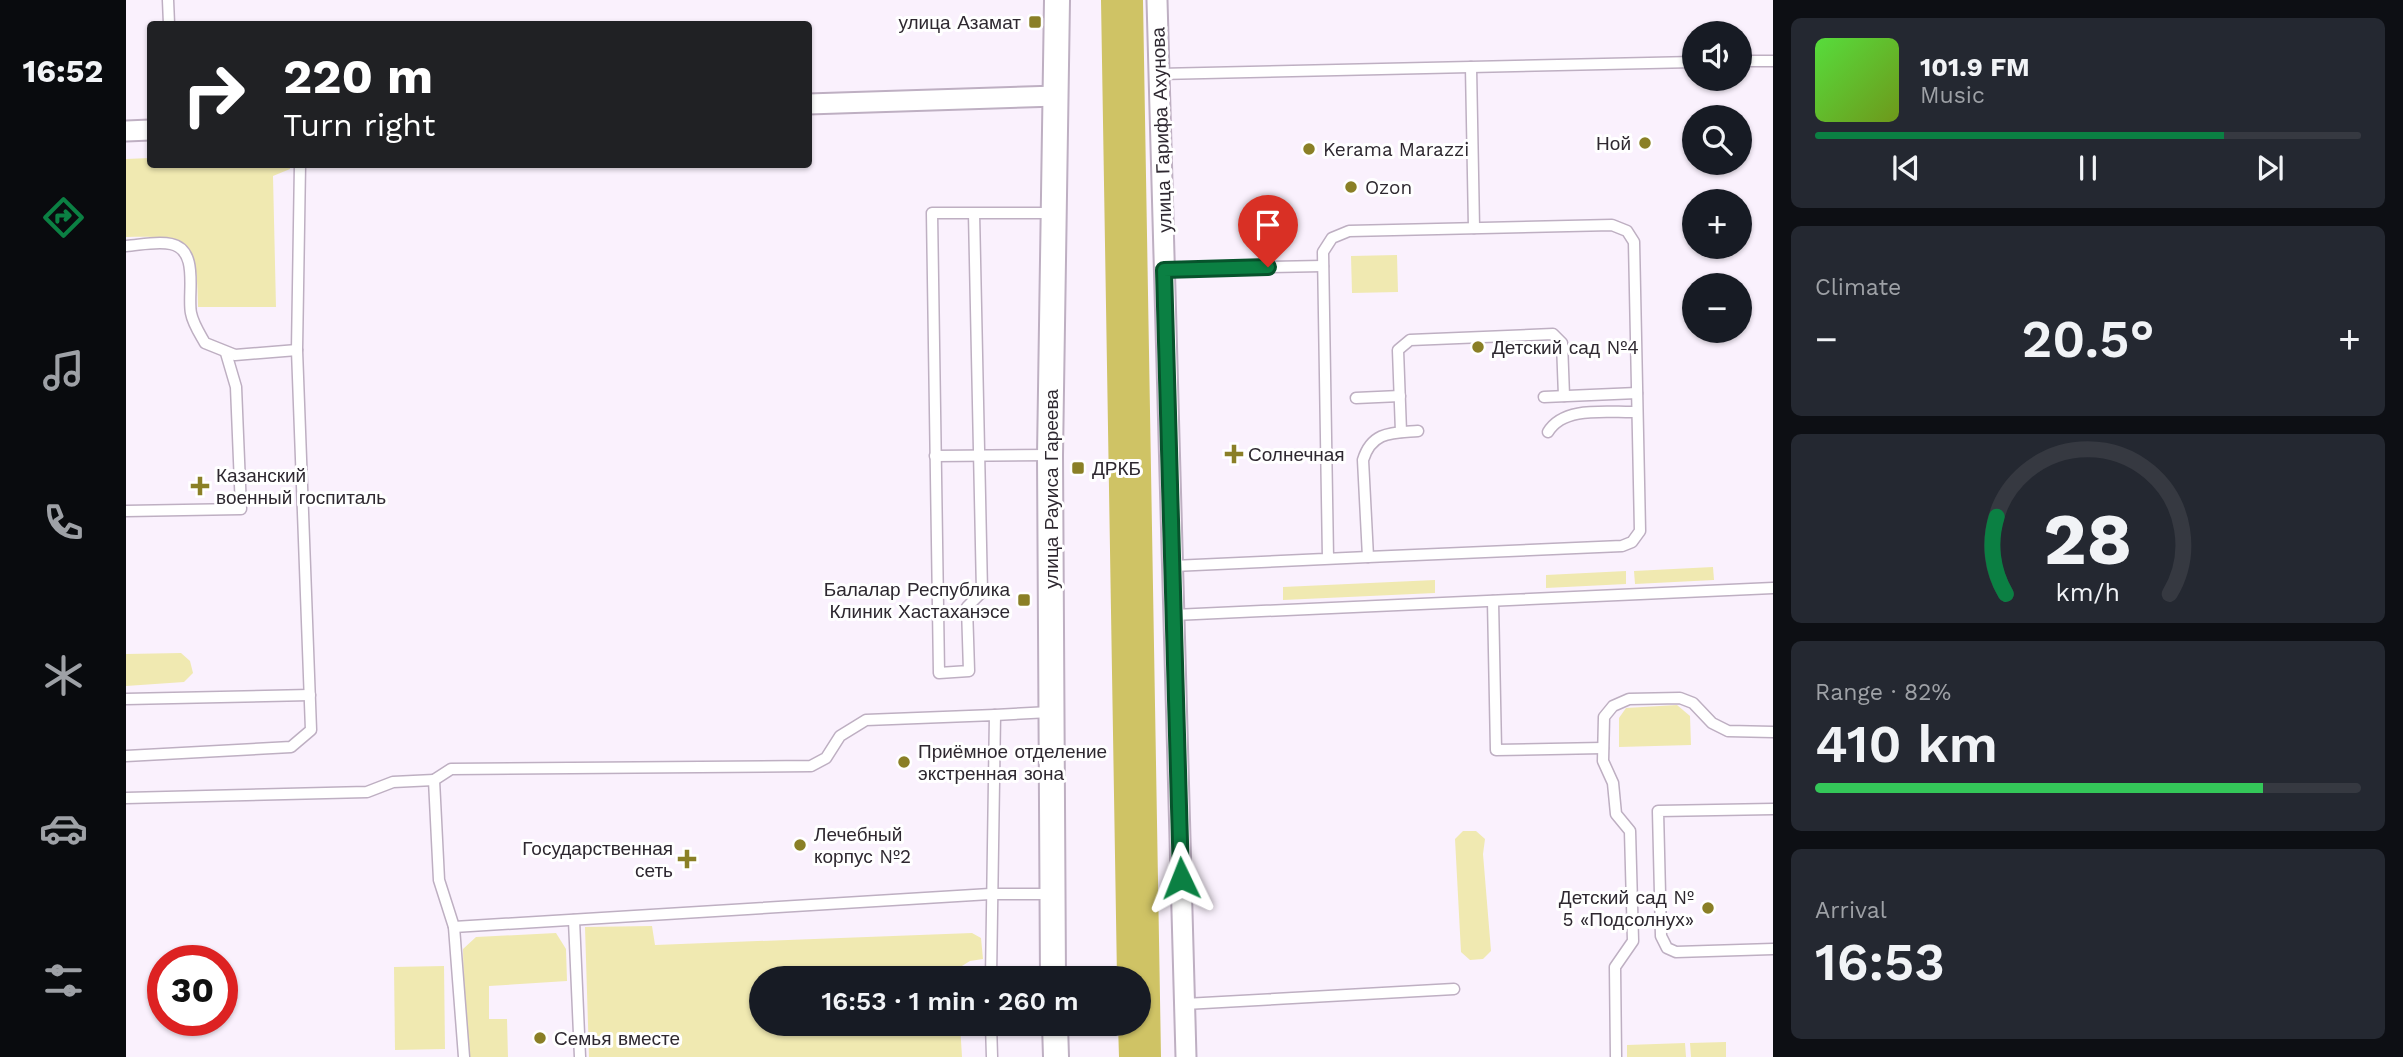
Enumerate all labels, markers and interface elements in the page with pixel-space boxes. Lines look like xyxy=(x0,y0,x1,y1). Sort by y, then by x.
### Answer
place label: улица Азамат xyxy=(898,11,1021,34)
marker: улица Азамат xyxy=(1027,14,1043,30)
map controls xyxy=(1682,21,1752,343)
button: sound xyxy=(1682,21,1752,91)
street label: улица Гарифа Ахунова xyxy=(1146,26,1177,233)
text: 220 m xyxy=(283,47,433,105)
icon: right xyxy=(168,49,259,140)
text: 16:52 xyxy=(23,52,103,90)
text: 101.9 FM xyxy=(1920,52,2030,82)
text: Music xyxy=(1920,82,1985,109)
button: search xyxy=(1682,105,1752,175)
text: Turn right xyxy=(283,106,435,144)
place label: Ной xyxy=(1596,132,1631,155)
marker: Ной xyxy=(1637,135,1653,151)
place label: Kerama Marazzi xyxy=(1323,138,1469,161)
marker: Kerama Marazzi xyxy=(1301,141,1317,157)
icon: previous xyxy=(1887,149,1925,187)
icon: pause xyxy=(2069,149,2107,187)
icon: next xyxy=(2251,149,2289,187)
place label: Ozon xyxy=(1365,176,1412,199)
marker: Ozon xyxy=(1343,179,1359,195)
button: + xyxy=(1682,189,1752,259)
icon: directions xyxy=(39,193,88,242)
pin xyxy=(1238,195,1298,267)
icon: arrive xyxy=(1249,206,1287,244)
button: − xyxy=(1682,273,1752,343)
text: Climate xyxy=(1815,274,1901,301)
text: 20.5° xyxy=(2022,309,2154,370)
text: − xyxy=(1815,317,1838,361)
text: + xyxy=(2338,317,2361,361)
place label: Детский сад №4 xyxy=(1492,336,1639,359)
marker: Детский сад №4 xyxy=(1470,339,1486,355)
icon: music xyxy=(39,346,88,395)
street label: улица Рауиса Гареева xyxy=(1040,389,1063,589)
place label: Солнечная xyxy=(1248,443,1345,466)
marker: Солнечная xyxy=(1226,446,1242,462)
place label: ДРКБ xyxy=(1092,457,1141,480)
marker: ДРКБ xyxy=(1070,460,1086,476)
place label: Казанский военный госпиталь xyxy=(216,464,386,509)
marker: Казанский военный госпиталь xyxy=(190,476,210,496)
text: 28 xyxy=(2043,497,2133,583)
icon: phone xyxy=(39,498,88,547)
place label: Балалар Республика Клиник Хастаханэсе xyxy=(824,578,1010,623)
text: km/h xyxy=(2056,578,2120,607)
marker: Балалар Республика Клиник Хастаханэсе xyxy=(1016,592,1032,608)
icon: climate xyxy=(39,651,88,700)
text: Range · 82% xyxy=(1815,679,1951,706)
text: 410 km xyxy=(1815,714,1998,775)
place label: Приёмное отделение экстренная зона xyxy=(918,740,1107,785)
marker: Приёмное отделение экстренная зона xyxy=(896,754,912,770)
icon: car xyxy=(39,804,88,853)
place label: Лечебный корпус №2 xyxy=(814,823,911,868)
place label: Государственная сеть xyxy=(522,837,673,882)
marker: Лечебный корпус №2 xyxy=(792,837,808,853)
position arrow xyxy=(1144,841,1218,915)
marker: Государственная сеть xyxy=(679,851,695,867)
place label: Детский сад № 5 «Подсолнух» xyxy=(1559,886,1694,931)
text: Arrival xyxy=(1815,897,1887,924)
marker: Детский сад № 5 «Подсолнух» xyxy=(1700,900,1716,916)
text: 16:53 xyxy=(1815,932,1945,993)
speed limit sign: 30 xyxy=(147,945,238,1036)
icon: filters xyxy=(39,956,88,1005)
text: 16:53 · 1 min · 260 m xyxy=(822,986,1078,1016)
place label: Семья вместе xyxy=(554,1027,680,1050)
marker: Семья вместе xyxy=(532,1030,548,1046)

